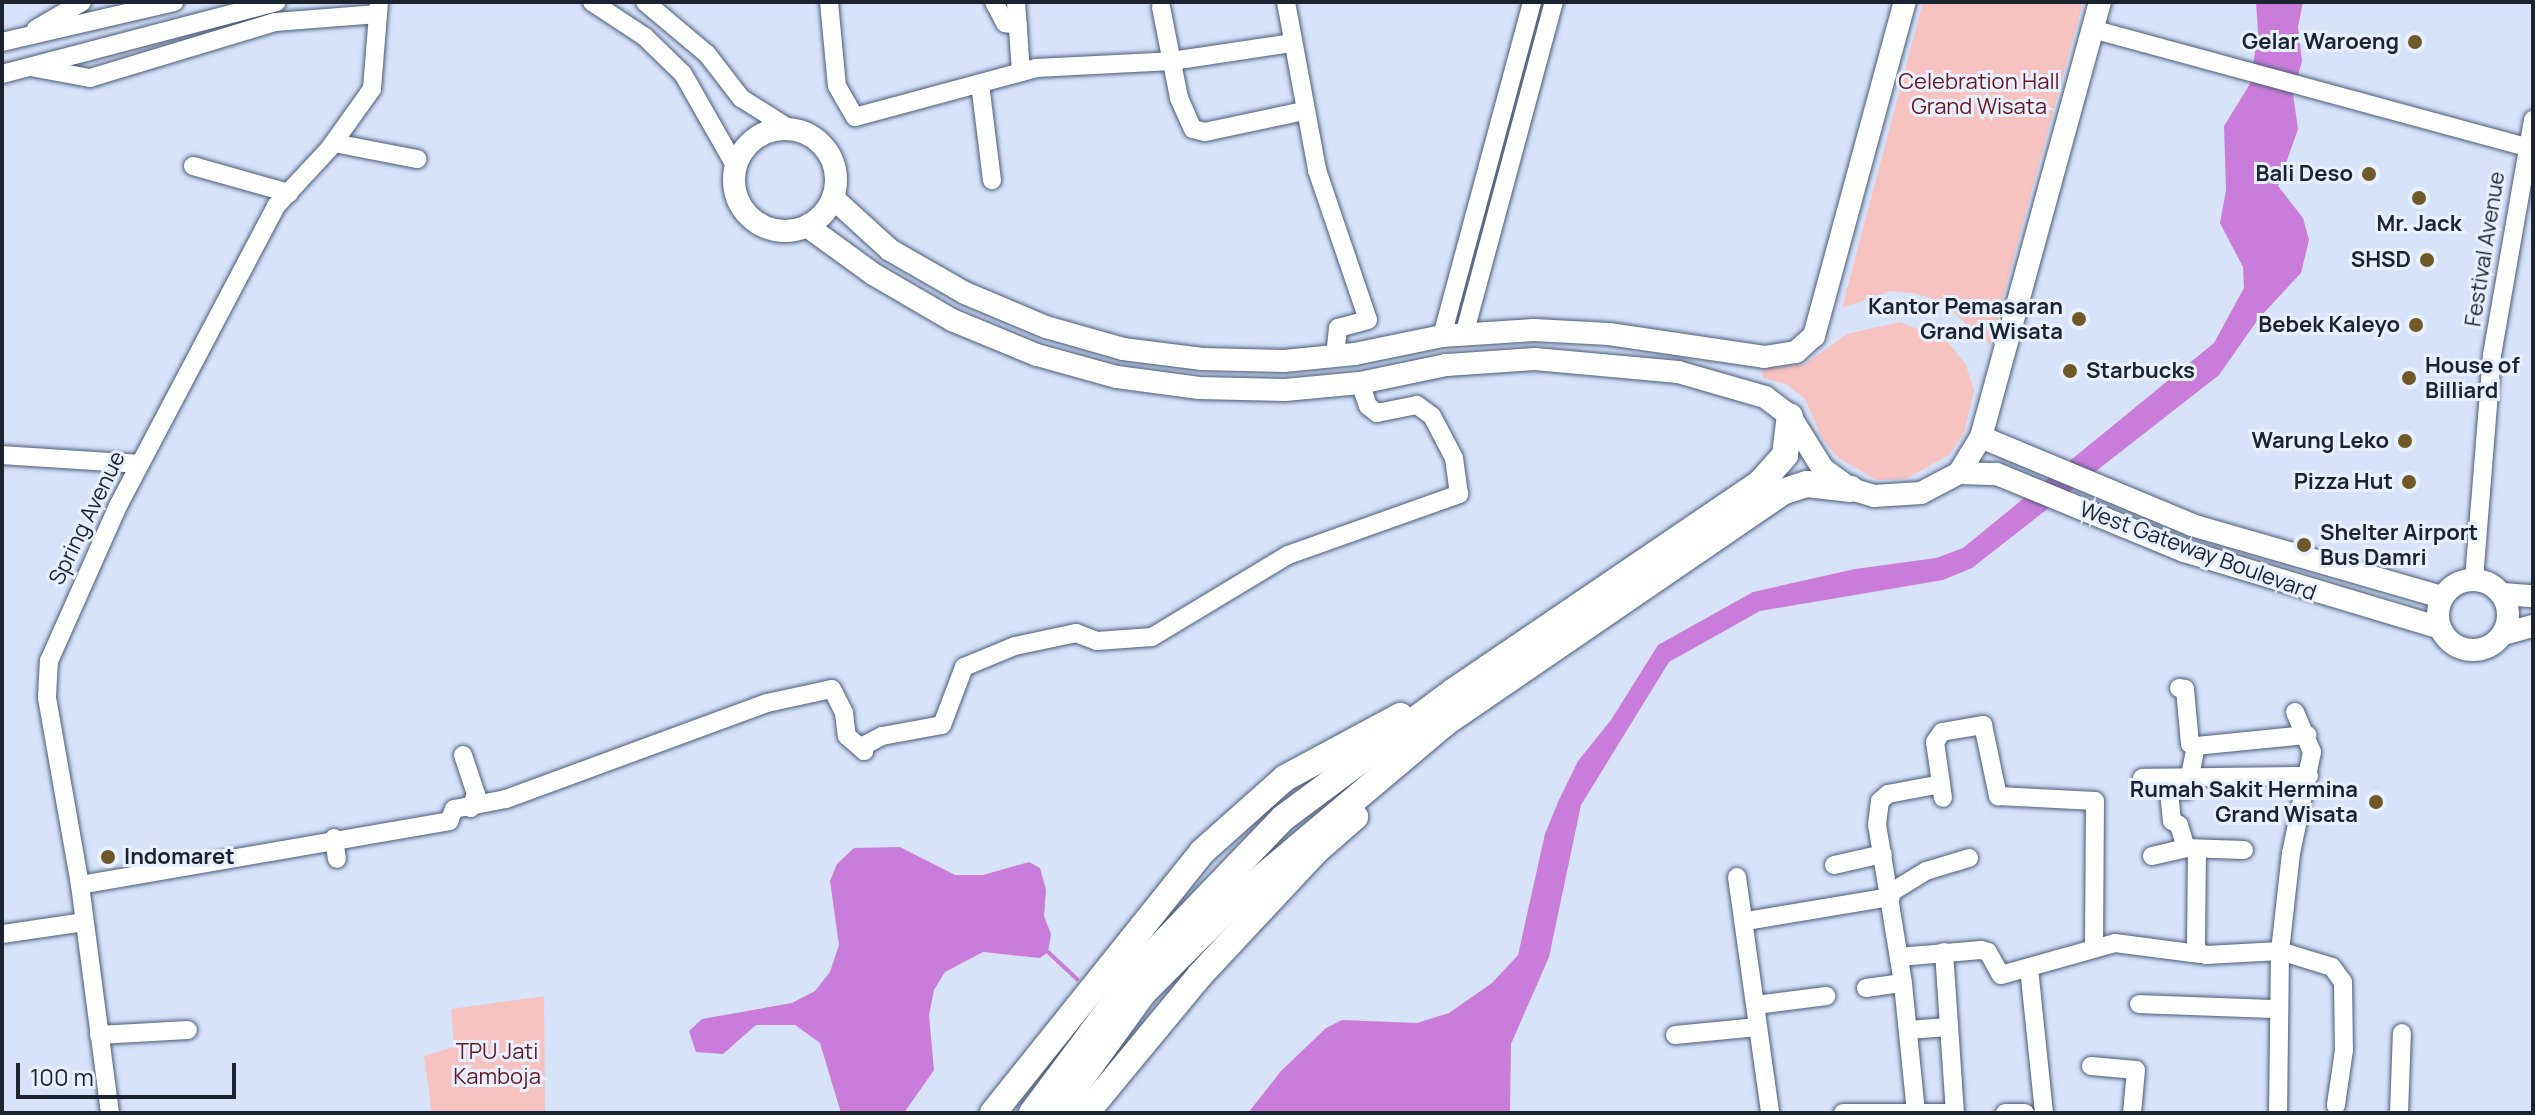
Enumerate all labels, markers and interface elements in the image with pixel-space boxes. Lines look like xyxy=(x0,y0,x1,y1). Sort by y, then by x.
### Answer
place label: Gelar Waroeng xyxy=(2242,29,2399,55)
marker: Gelar Waroeng xyxy=(2406,33,2424,51)
park label: Celebration Hall Grand Wisata xyxy=(1898,68,2060,120)
place label: Bali Deso xyxy=(2256,161,2353,187)
marker: Bali Deso xyxy=(2360,165,2378,183)
street label: Festival Avenue xyxy=(2460,170,2510,328)
marker: Mr. Jack xyxy=(2410,189,2428,207)
place label: Mr. Jack xyxy=(2376,211,2462,237)
place label: SHSD xyxy=(2351,247,2411,273)
marker: SHSD xyxy=(2418,251,2436,269)
place label: Kantor Pemasaran Grand Wisata xyxy=(1868,293,2063,344)
marker: Kantor Pemasaran Grand Wisata xyxy=(2070,310,2088,328)
place label: Bebek Kaleyo xyxy=(2258,312,2400,338)
marker: Bebek Kaleyo xyxy=(2407,316,2425,334)
place label: House of Billiard xyxy=(2425,352,2520,404)
place label: Starbucks xyxy=(2086,358,2195,384)
marker: Starbucks xyxy=(2061,362,2079,380)
marker: House of Billiard xyxy=(2400,369,2418,387)
place label: Warung Leko xyxy=(2251,428,2389,454)
marker: Warung Leko xyxy=(2396,432,2414,450)
street label: Spring Avenue xyxy=(43,447,131,589)
place label: Pizza Hut xyxy=(2294,469,2393,495)
marker: Pizza Hut xyxy=(2400,473,2418,491)
street label: West Gateway Boulevard xyxy=(2076,496,2320,606)
place label: Shelter Airport Bus Damri xyxy=(2320,519,2478,570)
marker: Shelter Airport Bus Damri xyxy=(2295,536,2313,554)
place label: Rumah Sakit Hermina Grand Wisata xyxy=(2130,776,2358,828)
marker: Rumah Sakit Hermina Grand Wisata xyxy=(2365,791,2387,813)
place label: Indomaret xyxy=(124,844,235,870)
marker: Indomaret xyxy=(99,848,117,866)
park label: TPU Jati Kamboja xyxy=(453,1038,541,1090)
scale bar xyxy=(20,1047,240,1097)
text: 100 m xyxy=(30,1060,94,1093)

